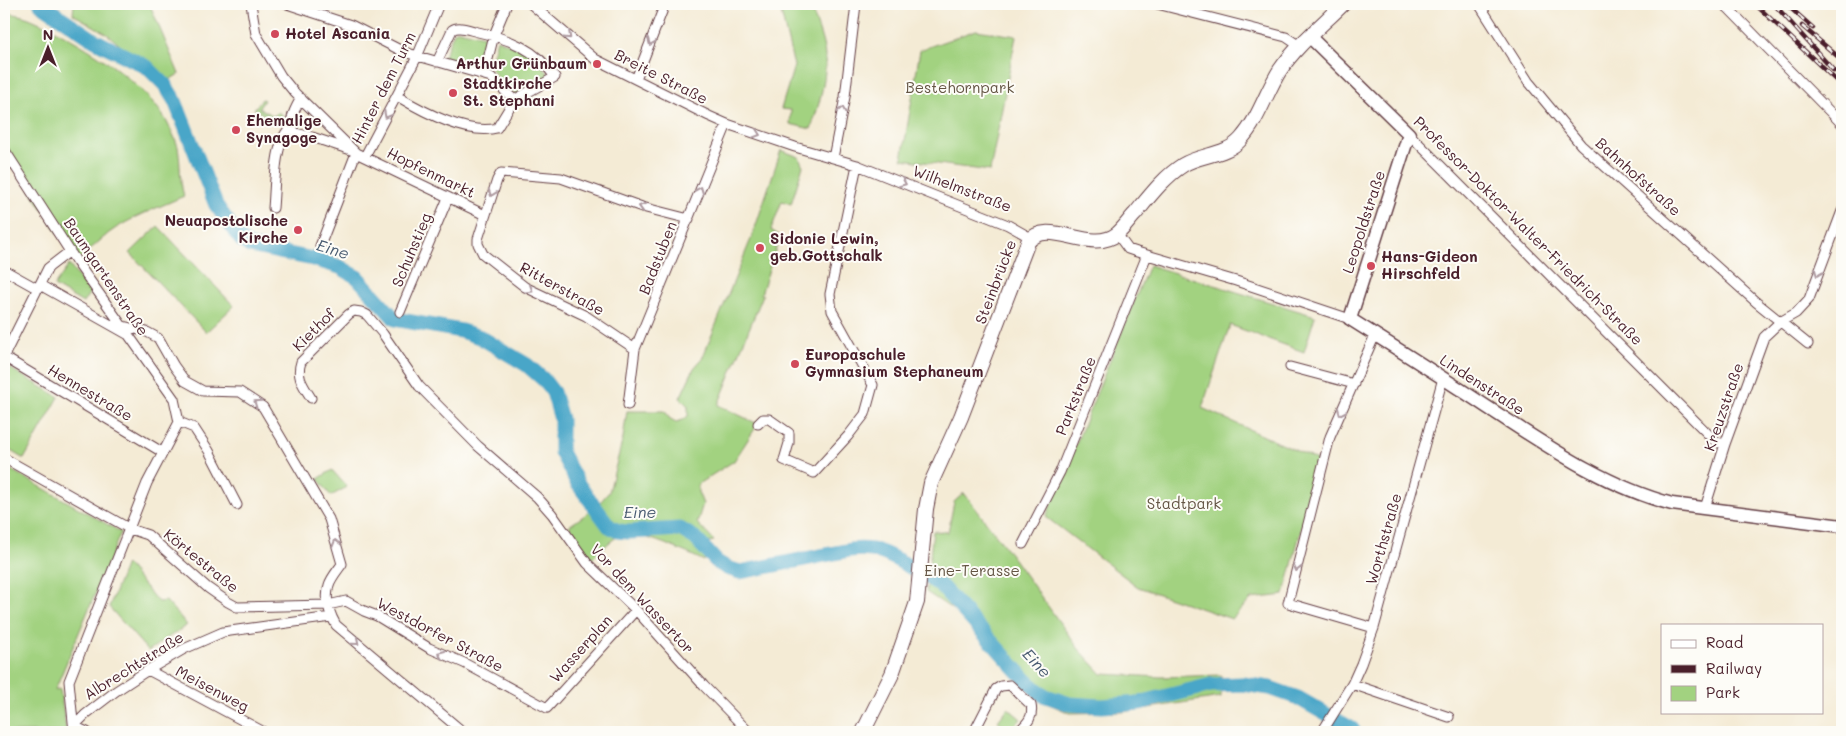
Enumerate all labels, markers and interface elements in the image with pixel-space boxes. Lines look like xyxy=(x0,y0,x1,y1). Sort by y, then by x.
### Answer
north arrow xyxy=(22,22,72,72)
place label: Hotel Ascania xyxy=(285,23,390,43)
text: N xyxy=(43,25,53,44)
marker: Hotel Ascania xyxy=(269,28,281,40)
street label: Hinter dem Turm xyxy=(346,28,420,147)
one-way arrow xyxy=(562,30,571,39)
one-way arrow xyxy=(647,37,657,46)
street label: Breite Straße xyxy=(611,44,711,108)
place label: Arthur Grünbaum xyxy=(456,53,587,73)
marker: Arthur Grünbaum xyxy=(591,58,603,70)
place label: Stadtkirche St. Stephani xyxy=(463,73,555,110)
park label: Bestehornpark xyxy=(905,77,1015,97)
marker: Stadtkirche St. Stephani xyxy=(447,87,459,99)
one-way arrow xyxy=(837,106,847,114)
place label: Ehemalige Synagoge xyxy=(246,110,321,147)
one-way arrow xyxy=(383,110,393,119)
street label: Professor-Doktor-Walter-Friedrich-Straße xyxy=(1410,111,1648,349)
marker: Ehemalige Synagoge xyxy=(230,124,242,136)
one-way arrow xyxy=(752,128,761,138)
street label: Bahnhofstraße xyxy=(1592,133,1686,220)
street label: Hopfenmarkt xyxy=(384,142,479,202)
street label: Wilhelmstraße xyxy=(910,160,1015,216)
street label: Leopoldstraße xyxy=(1337,168,1389,276)
one-way arrow xyxy=(898,178,906,188)
one-way arrow xyxy=(694,186,705,195)
one-way arrow xyxy=(488,189,498,197)
one-way arrow xyxy=(637,202,646,213)
street label: Schuhstieg xyxy=(386,209,436,290)
place label: Neuapostolische Kirche xyxy=(165,210,288,247)
street label: Baumgartenstraße xyxy=(60,214,154,339)
street label: Badstuben xyxy=(633,218,681,297)
marker: Neuapostolische Kirche xyxy=(292,224,304,236)
place label: Sidonie Lewin, geb.Gottschalk xyxy=(770,228,883,265)
water label: Eine xyxy=(314,234,352,263)
street label: Steinbrücke xyxy=(970,237,1020,327)
marker: Sidonie Lewin, geb.Gottschalk xyxy=(754,242,766,254)
place label: Hans-Gideon Hirschfeld xyxy=(1381,246,1478,283)
street label: Ritterstraße xyxy=(517,257,608,320)
marker: Hans-Gideon Hirschfeld xyxy=(1365,260,1377,272)
one-way arrow xyxy=(1814,268,1825,277)
one-way arrow xyxy=(525,284,534,294)
street label: Kiethof xyxy=(288,303,340,355)
place label: Europaschule Gymnasium Stephaneum xyxy=(805,344,983,381)
street label: Lindenstraße xyxy=(1436,349,1529,419)
street label: Parkstraße xyxy=(1050,353,1100,438)
marker: Europaschule Gymnasium Stephaneum xyxy=(789,358,801,370)
street label: Hennestraße xyxy=(44,359,137,425)
street label: Kreuzstraße xyxy=(1699,360,1747,453)
one-way arrow xyxy=(253,400,263,409)
one-way arrow xyxy=(1337,407,1348,416)
street label: Worthstraße xyxy=(1360,491,1406,587)
park label: Stadtpark xyxy=(1147,493,1221,513)
water label: Eine xyxy=(623,501,657,522)
street label: Körtestraße xyxy=(160,524,243,597)
street label: Vor dem Wassertor xyxy=(587,539,699,658)
one-way arrow xyxy=(332,540,342,548)
park label: Eine-Terasse xyxy=(924,560,1020,580)
one-way arrow xyxy=(1292,563,1303,572)
street label: Westdorfer Straße xyxy=(374,592,507,676)
street label: Wasserplan xyxy=(545,610,616,686)
legend xyxy=(1661,624,1824,714)
street label: Albrechtstraße xyxy=(80,626,187,704)
text: Road xyxy=(1706,632,1743,652)
one-way arrow xyxy=(351,637,360,646)
water label: Eine xyxy=(1018,643,1056,682)
one-way arrow xyxy=(437,649,446,660)
text: Railway xyxy=(1706,658,1762,678)
street label: Meisenweg xyxy=(172,660,253,716)
text: Park xyxy=(1706,682,1740,702)

